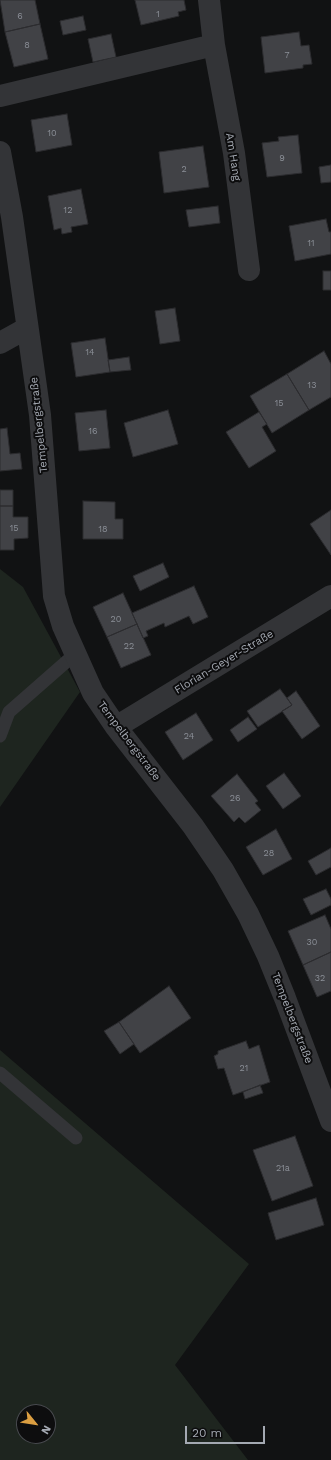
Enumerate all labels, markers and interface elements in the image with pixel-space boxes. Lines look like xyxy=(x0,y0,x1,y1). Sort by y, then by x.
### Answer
house number: 1 xyxy=(156,9,160,19)
house number: 6 xyxy=(17,11,23,21)
house number: 8 xyxy=(24,40,30,50)
house number: 7 xyxy=(284,50,290,60)
house number: 10 xyxy=(47,128,57,138)
street label: Am Hang xyxy=(223,132,243,182)
house number: 9 xyxy=(279,153,285,163)
house number: 2 xyxy=(181,164,187,174)
house number: 12 xyxy=(64,205,72,215)
house number: 11 xyxy=(307,238,315,248)
house number: 14 xyxy=(85,347,95,357)
street label: Tempelbergstraße xyxy=(27,376,51,474)
house number: 13 xyxy=(308,380,316,390)
house number: 15 xyxy=(275,398,283,408)
house number: 16 xyxy=(89,426,97,436)
house number: 15 xyxy=(10,523,18,533)
house number: 18 xyxy=(98,524,108,534)
house number: 20 xyxy=(111,614,121,624)
street label: Florian-Geyer-Straße xyxy=(172,627,276,697)
house number: 22 xyxy=(124,641,134,651)
street label: Tempelbergstraße xyxy=(95,699,163,783)
house number: 24 xyxy=(184,731,194,741)
house number: 26 xyxy=(230,793,240,803)
house number: 28 xyxy=(264,848,274,858)
house number: 30 xyxy=(307,937,317,947)
street label: Tempelbergstraße xyxy=(269,971,315,1065)
house number: 32 xyxy=(315,973,325,983)
house number: 21 xyxy=(240,1063,248,1073)
house number: 21a xyxy=(276,1163,290,1173)
north arrow xyxy=(16,1404,56,1444)
scale bar xyxy=(187,1418,267,1444)
text: N xyxy=(38,1423,54,1437)
text: 20 m xyxy=(192,1426,222,1440)

